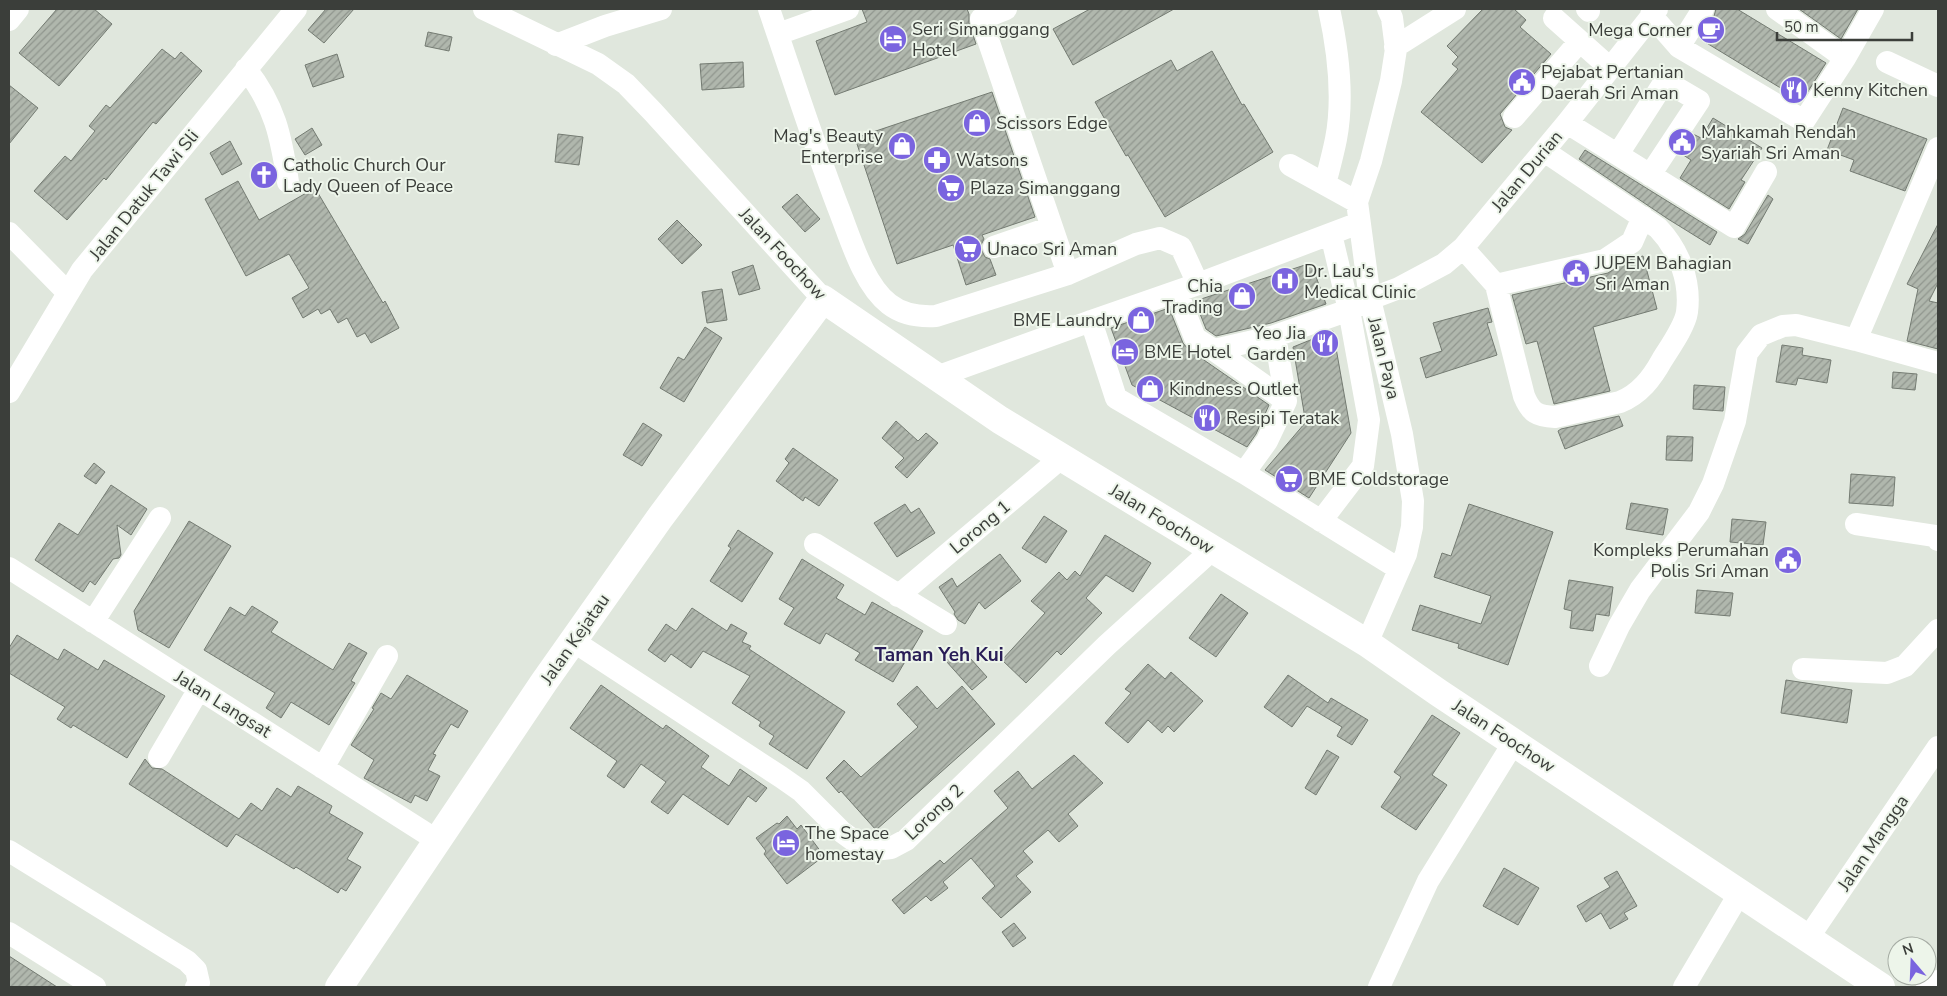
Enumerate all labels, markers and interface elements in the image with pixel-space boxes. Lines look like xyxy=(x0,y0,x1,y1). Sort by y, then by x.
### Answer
scale bar xyxy=(1777,10,1912,42)
cafe icon: Mega Corner xyxy=(1696,15,1726,45)
place label: Seri Simanggang Hotel xyxy=(912,17,1050,62)
text: 50 m xyxy=(1784,17,1819,37)
place label: Mega Corner xyxy=(1588,18,1693,42)
hotel icon: Seri Simanggang Hotel xyxy=(878,24,908,54)
place label: Pejabat Pertanian Daerah Sri Aman xyxy=(1541,60,1684,105)
public building icon: Pejabat Pertanian Daerah Sri Aman xyxy=(1507,67,1537,97)
restaurant icon: Kenny Kitchen xyxy=(1779,75,1809,105)
place label: Kenny Kitchen xyxy=(1813,78,1928,102)
shop icon: Scissors Edge xyxy=(962,108,992,138)
place label: Scissors Edge xyxy=(996,111,1108,135)
place label: Mahkamah Rendah Syariah Sri Aman xyxy=(1701,120,1856,165)
place label: Mag's Beauty Enterprise xyxy=(773,124,884,169)
street label: Jalan Datuk Tawi Sli xyxy=(83,125,204,266)
street label: Jalan Durian xyxy=(1485,125,1568,217)
public building icon: Mahkamah Rendah Syariah Sri Aman xyxy=(1667,127,1697,157)
shop icon: Mag's Beauty Enterprise xyxy=(887,131,917,161)
pharmacy icon: Watsons xyxy=(922,145,952,175)
place label: Watsons xyxy=(956,148,1028,172)
place label: Catholic Church Our Lady Queen of Peace xyxy=(283,153,453,198)
church icon: Catholic Church Our Lady Queen of Peace xyxy=(249,160,279,190)
supermarket icon: Plaza Simanggang xyxy=(936,173,966,203)
place label: Plaza Simanggang xyxy=(970,176,1121,200)
street label: Jalan Foochow xyxy=(733,202,832,305)
supermarket icon: Unaco Sri Aman xyxy=(953,234,983,264)
place label: Unaco Sri Aman xyxy=(987,237,1117,261)
place label: JUPEM Bahagian Sri Aman xyxy=(1594,251,1732,296)
public building icon: JUPEM Bahagian Sri Aman xyxy=(1561,258,1591,288)
place label: Dr. Lau's Medical Clinic xyxy=(1304,259,1416,304)
hospital icon: Dr. Lau's Medical Clinic xyxy=(1270,266,1300,296)
place label: Chia Trading xyxy=(1162,274,1223,319)
shop icon: Chia Trading xyxy=(1227,281,1257,311)
shop icon: BME Laundry xyxy=(1126,305,1156,335)
place label: BME Laundry xyxy=(1013,308,1123,332)
street label: Jalan Paya xyxy=(1362,313,1406,402)
place label: Yeo Jia Garden xyxy=(1247,321,1306,366)
restaurant icon: Yeo Jia Garden xyxy=(1310,328,1340,358)
hotel icon: BME Hotel xyxy=(1110,337,1140,367)
place label: BME Hotel xyxy=(1144,340,1232,364)
shop icon: Kindness Outlet xyxy=(1135,374,1165,404)
place label: Kindness Outlet xyxy=(1169,377,1299,401)
restaurant icon: Resipi Teratak xyxy=(1192,403,1222,433)
place label: Resipi Teratak xyxy=(1226,406,1340,430)
supermarket icon: BME Coldstorage xyxy=(1274,464,1304,494)
place label: BME Coldstorage xyxy=(1308,467,1449,491)
street label: Jalan Foochow xyxy=(1104,478,1219,560)
street label: Lorong 1 xyxy=(945,495,1015,559)
place label: Kompleks Perumahan Polis Sri Aman xyxy=(1593,538,1769,583)
public building icon: Kompleks Perumahan Polis Sri Aman xyxy=(1773,545,1803,575)
street label: Jalan Kejatau xyxy=(534,589,615,690)
district label: Taman Yeh Kui xyxy=(875,642,1004,668)
street label: Jalan Langsat xyxy=(169,664,276,744)
street label: Jalan Foochow xyxy=(1447,693,1560,778)
street label: Lorong 2 xyxy=(899,779,969,845)
street label: Jalan Mangga xyxy=(1831,790,1914,897)
place label: The Space homestay xyxy=(805,821,889,866)
hotel icon: The Space homestay xyxy=(771,828,801,858)
north arrow xyxy=(1887,936,1937,986)
text: N xyxy=(1900,938,1916,960)

